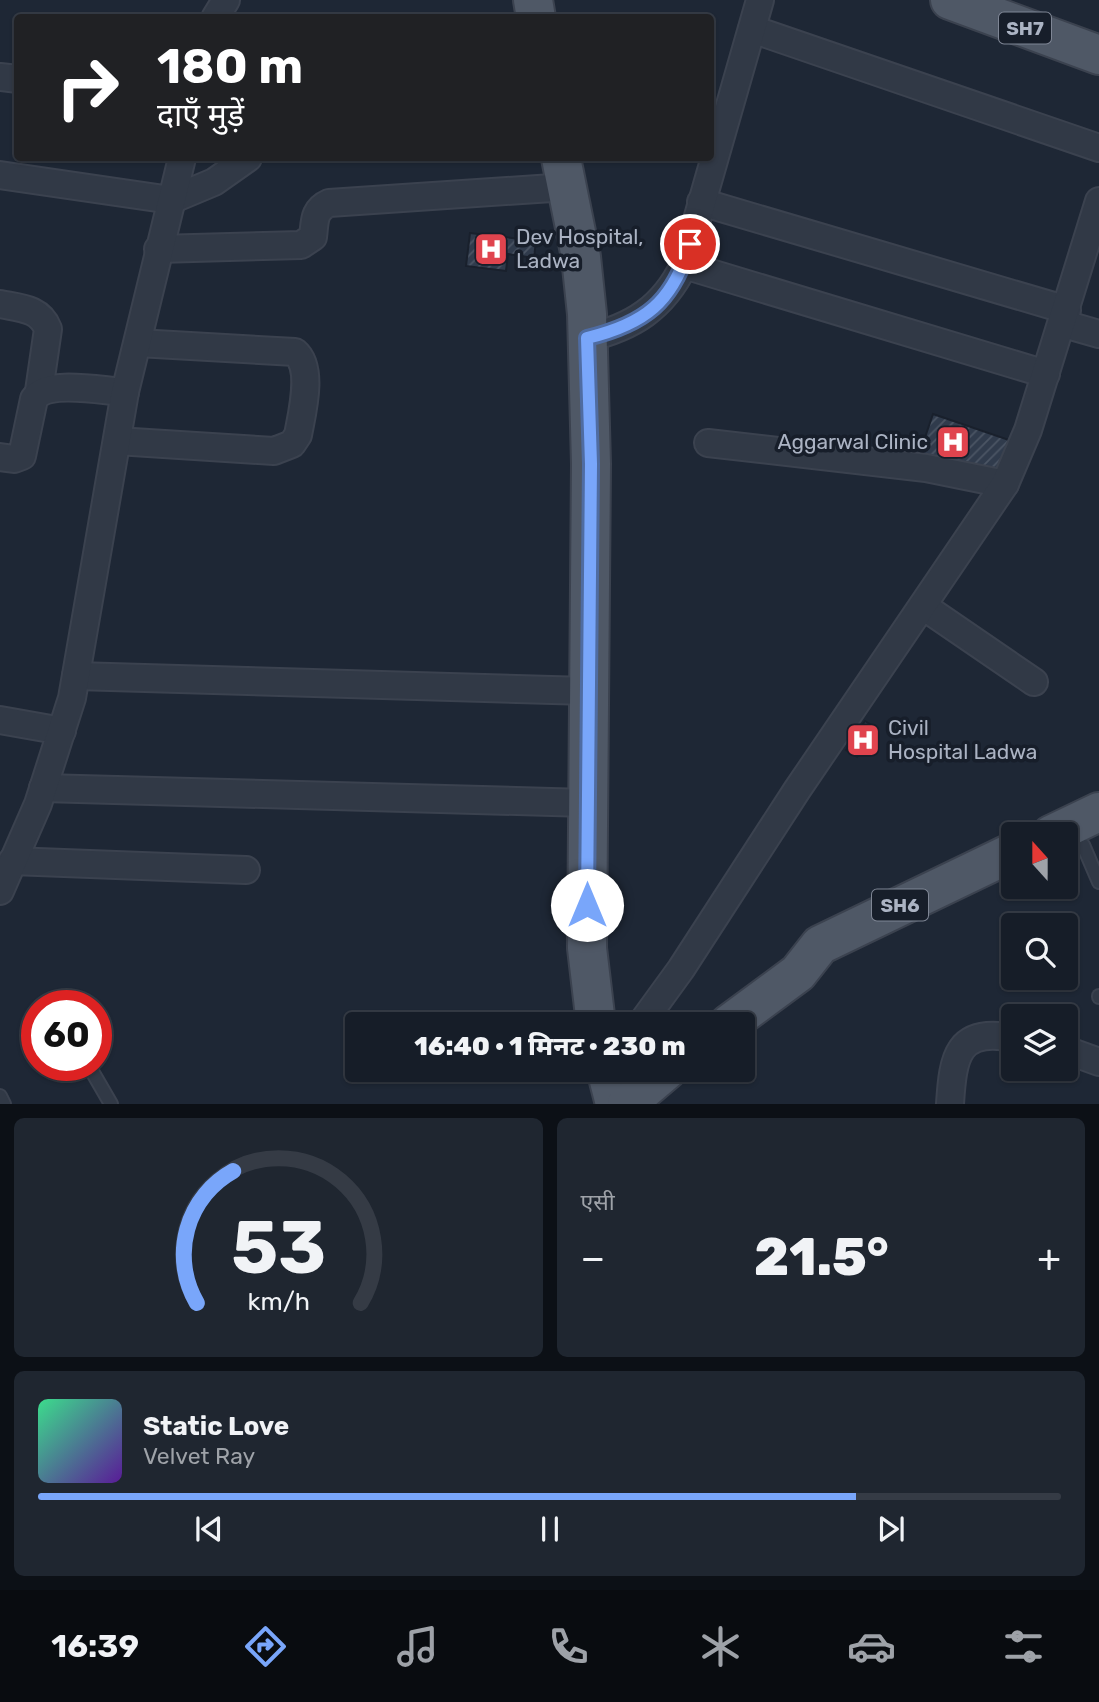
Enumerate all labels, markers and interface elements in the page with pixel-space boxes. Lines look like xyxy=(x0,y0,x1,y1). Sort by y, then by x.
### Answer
road number: SH7 xyxy=(999,12,1051,44)
text: 180 m xyxy=(157,37,303,95)
icon: right xyxy=(42,42,133,133)
text: दाएँ मुड़ें xyxy=(157,96,244,134)
pin xyxy=(660,214,720,274)
place label: Dev Hospital, Ladwa xyxy=(516,224,644,273)
icon: arrive xyxy=(671,225,709,263)
hospital icon: Dev Hospital, Ladwa xyxy=(472,230,510,268)
hospital icon: Aggarwal Clinic xyxy=(934,423,972,461)
place label: Aggarwal Clinic xyxy=(777,429,928,454)
place label: Civil Hospital Ladwa xyxy=(888,715,1037,764)
hospital icon: Civil Hospital Ladwa xyxy=(844,721,882,759)
north arrow xyxy=(1001,822,1078,900)
map controls xyxy=(1001,822,1078,1081)
position arrow xyxy=(550,868,624,942)
road number: SH6 xyxy=(872,890,928,920)
button: search xyxy=(1001,913,1078,990)
speed limit sign: 60 xyxy=(21,990,112,1081)
button: layers xyxy=(1001,1004,1078,1081)
text: 16:40 · 1 मिनट · 230 m xyxy=(414,1031,686,1062)
text: एसी xyxy=(581,1188,615,1216)
text: 53 xyxy=(231,1206,326,1292)
text: 21.5° xyxy=(754,1226,889,1288)
text: − xyxy=(581,1235,605,1281)
text: + xyxy=(1037,1235,1061,1281)
text: km/h xyxy=(247,1287,309,1316)
text: Static Love xyxy=(143,1411,289,1442)
text: Velvet Ray xyxy=(143,1442,255,1470)
icon: previous xyxy=(190,1510,228,1548)
icon: pause xyxy=(531,1510,569,1548)
icon: next xyxy=(872,1510,910,1548)
icon: directions xyxy=(241,1622,290,1671)
icon: music xyxy=(393,1622,442,1671)
icon: phone xyxy=(544,1622,593,1671)
icon: climate xyxy=(696,1622,745,1671)
icon: car xyxy=(847,1622,896,1671)
icon: filters xyxy=(999,1622,1048,1671)
text: 16:39 xyxy=(51,1627,139,1665)

